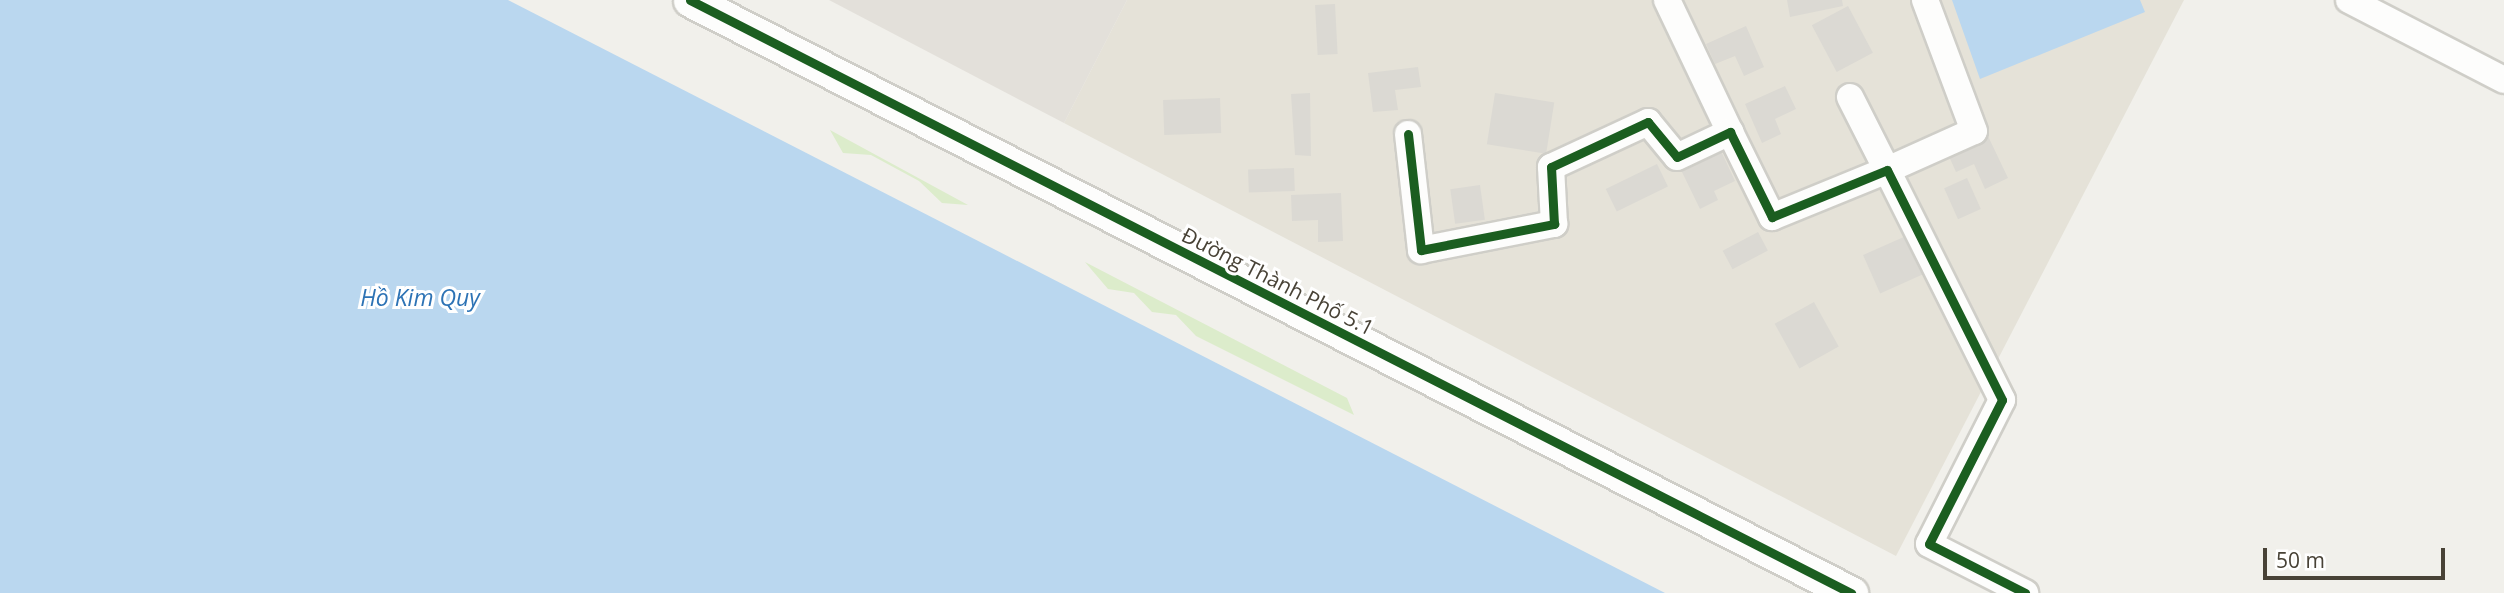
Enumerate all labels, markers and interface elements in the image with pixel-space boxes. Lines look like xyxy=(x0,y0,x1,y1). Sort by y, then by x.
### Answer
street label: Đường Thành Phố 5.1 xyxy=(1178,222,1378,340)
water label: Hồ Kim Quy xyxy=(360,283,480,311)
scale bar xyxy=(2266,534,2448,578)
text: 50 m xyxy=(2276,546,2325,574)

